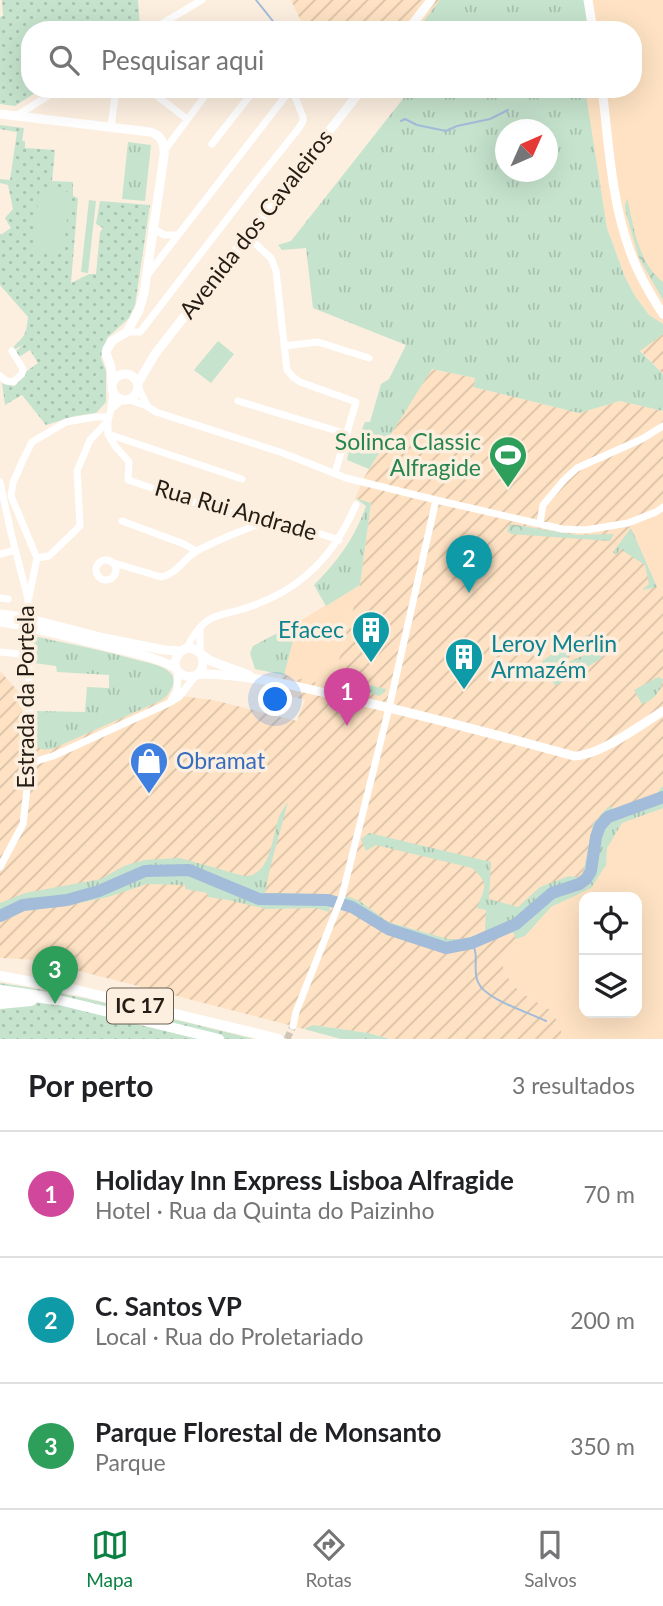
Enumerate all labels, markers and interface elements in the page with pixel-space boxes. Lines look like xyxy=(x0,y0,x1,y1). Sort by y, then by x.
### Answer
search box xyxy=(21,21,642,98)
icon: search xyxy=(45,41,83,79)
text: Pesquisar aqui xyxy=(101,44,264,76)
north arrow xyxy=(495,119,558,182)
street label: Avenida dos Cavaleiros xyxy=(173,123,338,324)
place label: Solinca Classic Alfragide xyxy=(335,427,481,481)
sports icon: Solinca Classic Alfragide xyxy=(487,434,529,489)
street label: Rua Rui Andrade xyxy=(152,473,321,546)
pin: 2 xyxy=(446,535,492,593)
street label: Estrada da Portela xyxy=(11,605,39,789)
building icon: Efacec xyxy=(350,609,392,664)
place label: Efacec xyxy=(278,615,344,643)
place label: Leroy Merlin Armazém xyxy=(491,629,617,683)
building icon: Leroy Merlin Armazém xyxy=(443,636,485,691)
pin: 1 xyxy=(324,668,370,726)
your location xyxy=(258,682,292,716)
shop icon: Obramat xyxy=(128,740,170,795)
place label: Obramat xyxy=(176,746,266,774)
map controls xyxy=(579,892,642,1018)
button: locate xyxy=(579,892,642,955)
pin: 3 xyxy=(32,946,78,1004)
button: layers xyxy=(579,955,642,1018)
road number: IC 17 xyxy=(107,988,173,1024)
text: Por perto xyxy=(28,1067,153,1103)
text: 3 resultados xyxy=(512,1071,635,1099)
text: Holiday Inn Express Lisboa Alfragide xyxy=(95,1164,514,1196)
text: 1 xyxy=(44,1180,58,1208)
text: 70 m xyxy=(584,1180,635,1208)
text: Hotel · Rua da Quinta do Paizinho xyxy=(95,1196,434,1224)
text: C. Santos VP xyxy=(95,1290,242,1322)
text: 2 xyxy=(44,1306,58,1334)
text: 200 m xyxy=(570,1306,635,1334)
text: Local · Rua do Proletariado xyxy=(95,1322,363,1350)
text: Parque Florestal de Monsanto xyxy=(95,1416,441,1448)
text: 3 xyxy=(44,1432,58,1460)
text: 350 m xyxy=(570,1432,635,1460)
text: Parque xyxy=(95,1448,166,1476)
tab: Mapa xyxy=(86,1526,133,1591)
tab: Rotas xyxy=(305,1526,352,1591)
tab: Salvos xyxy=(524,1526,577,1591)

